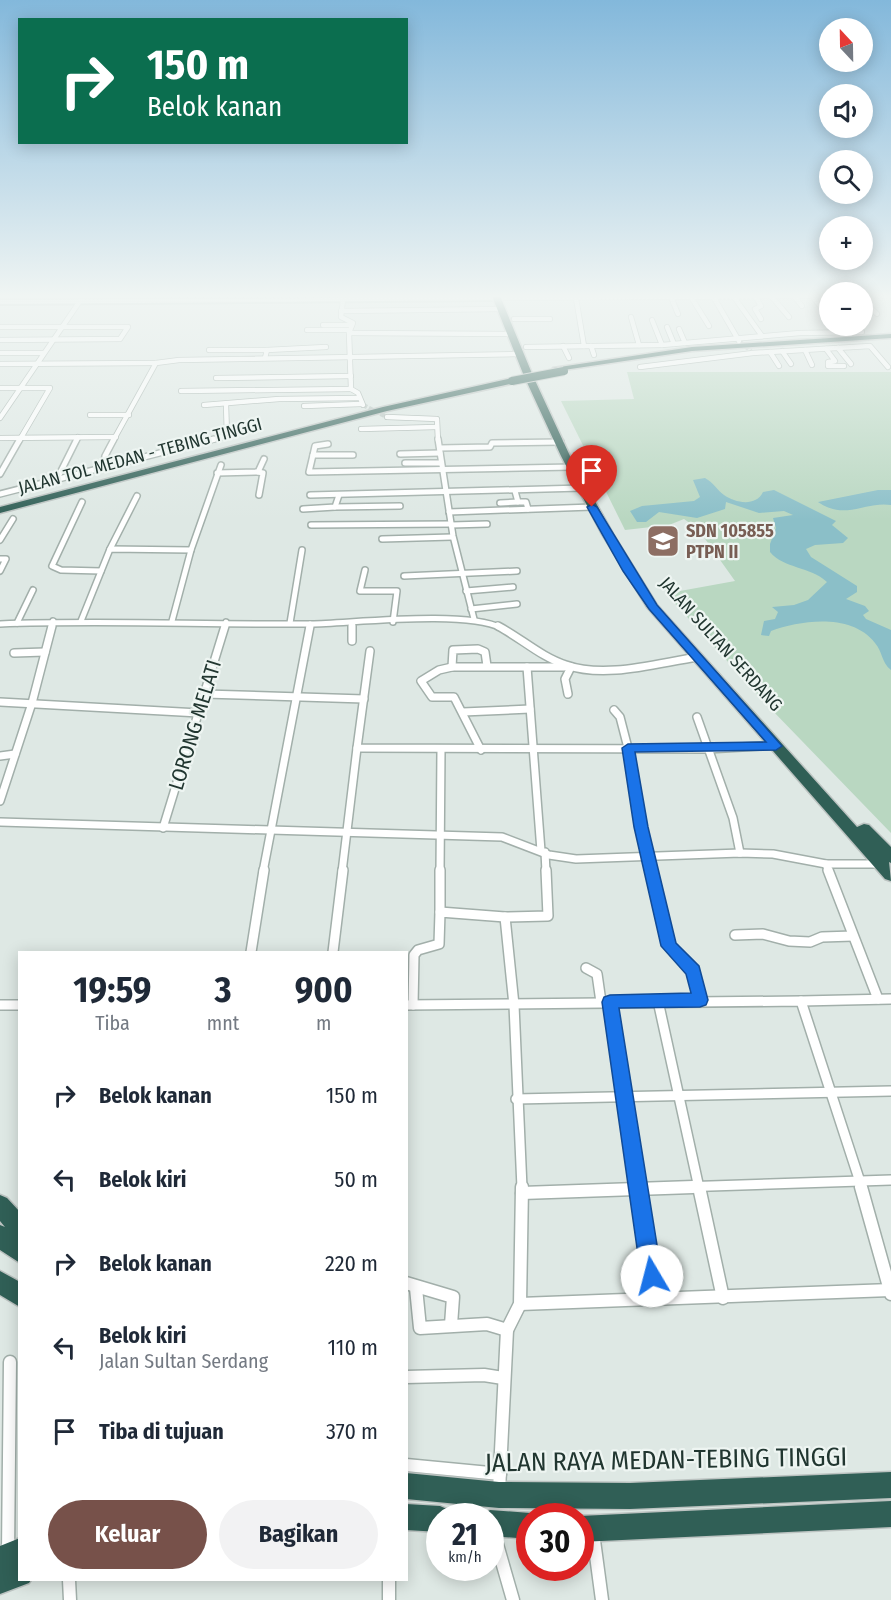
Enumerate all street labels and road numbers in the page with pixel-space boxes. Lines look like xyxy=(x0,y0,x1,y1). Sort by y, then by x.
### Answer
street label: JALAN TOL MEDAN - TEBING TINGGI xyxy=(16,413,264,499)
street label: JALAN SULTAN SERDANG xyxy=(655,572,787,716)
street label: LORONG MELATI xyxy=(163,657,227,793)
street label: JALAN RAYA MEDAN-TEBING TINGGI xyxy=(485,1441,847,1479)

